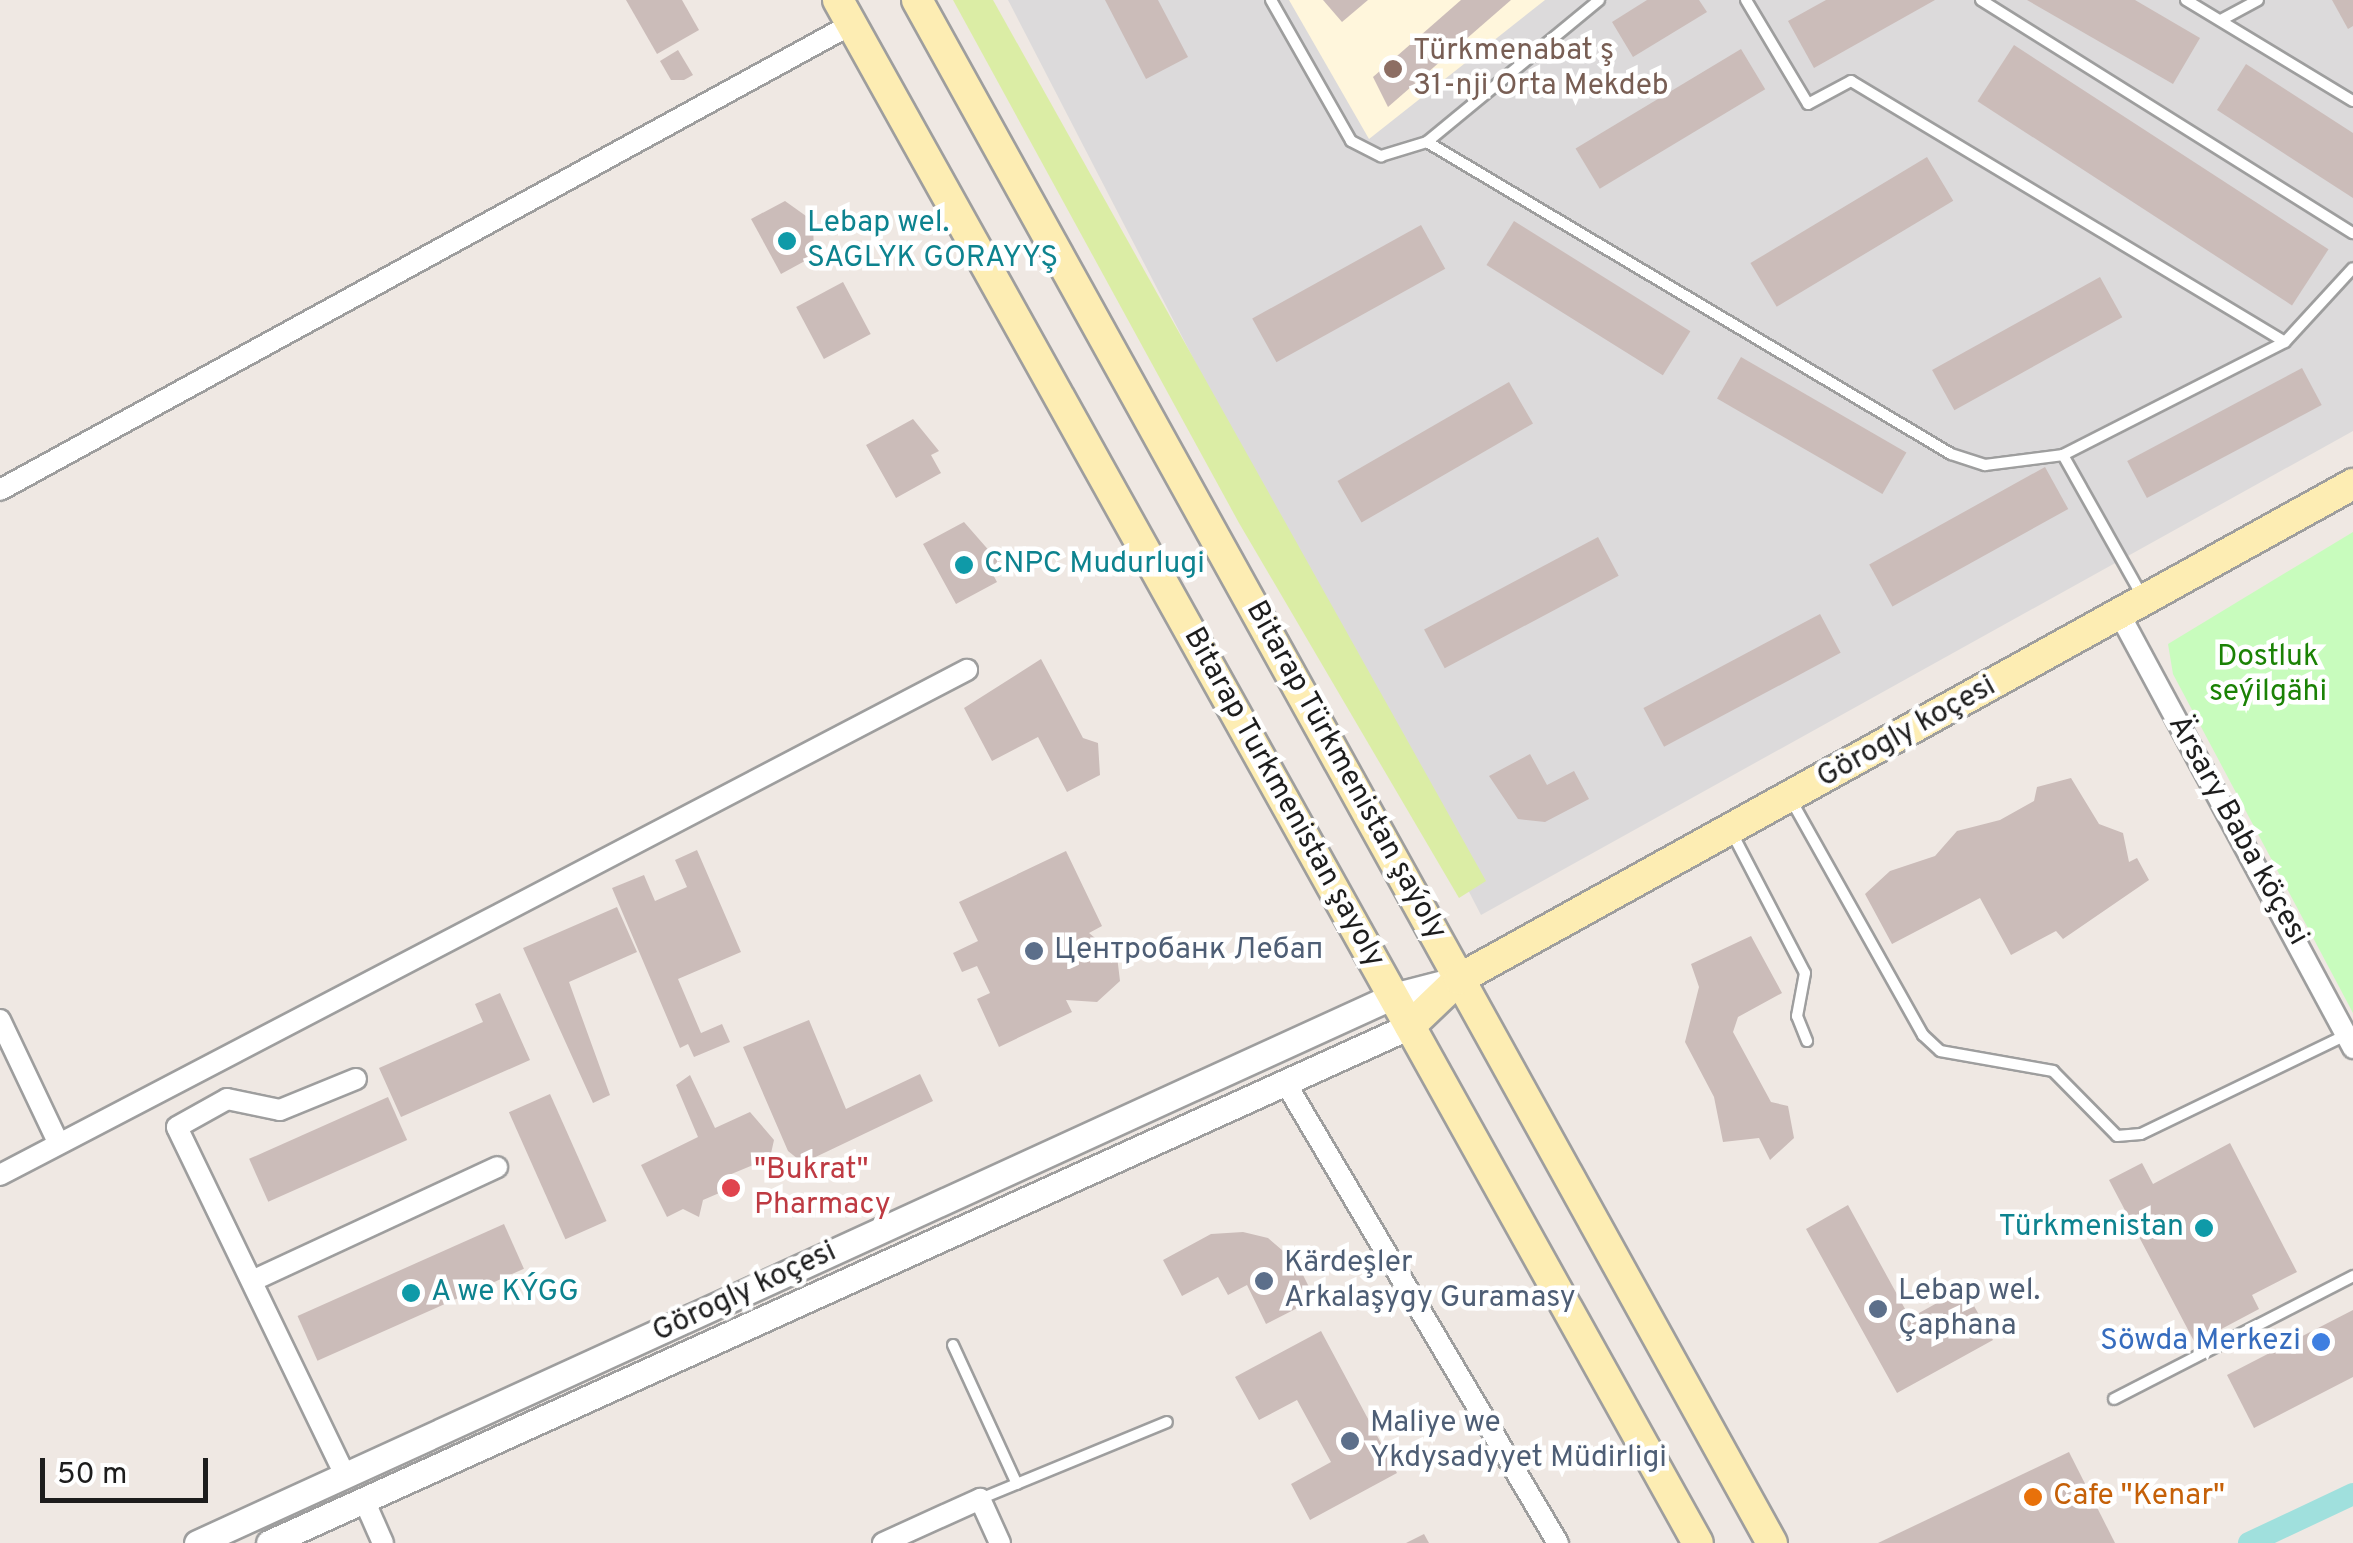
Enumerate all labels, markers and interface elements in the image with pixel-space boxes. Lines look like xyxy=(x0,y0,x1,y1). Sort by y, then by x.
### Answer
place label: Türkmenabat ş 31-nji Orta Mekdeb xyxy=(1413,34,1669,104)
marker: Türkmenabat ş 31-nji Orta Mekdeb xyxy=(1382,58,1404,80)
place label: Lebap wel. SAGLYK GORAYYŞ xyxy=(807,206,1058,276)
marker: Lebap wel. SAGLYK GORAYYŞ xyxy=(776,230,798,252)
place label: CNPC Mudurlugi xyxy=(984,547,1205,583)
marker: CNPC Mudurlugi xyxy=(953,554,975,576)
street label: Bitarap Türkmenistan şaýoly xyxy=(1236,595,1454,947)
street label: Bitarap Turkmenistan şayoly xyxy=(1174,621,1392,975)
park label: Dostluk seýilgähi xyxy=(2209,640,2327,710)
street label: Görogly koçesi xyxy=(1811,669,2003,797)
street label: Ärsary Baba köçesi xyxy=(2159,710,2315,952)
place label: Центробанк Лебап xyxy=(1054,933,1323,969)
marker: Центробанк Лебап xyxy=(1023,940,1045,962)
place label: "Bukrat" Pharmacy xyxy=(754,1153,891,1224)
marker: "Bukrat" Pharmacy xyxy=(718,1175,744,1201)
place label: Türkmenistan xyxy=(1998,1210,2184,1246)
marker: Türkmenistan xyxy=(2193,1217,2215,1239)
street label: Görogly koçesi xyxy=(647,1235,843,1351)
place label: Kärdeşler Arkalaşygy Guramasy xyxy=(1284,1246,1576,1316)
marker: Kärdeşler Arkalaşygy Guramasy xyxy=(1253,1270,1275,1292)
place label: Lebap wel. Çaphana xyxy=(1898,1274,2040,1344)
place label: A we KÝGG xyxy=(431,1275,580,1311)
marker: A we KÝGG xyxy=(400,1282,422,1304)
marker: Lebap wel. Çaphana xyxy=(1867,1298,1889,1320)
place label: Söwda Merkezi xyxy=(2100,1324,2301,1360)
marker: Söwda Merkezi xyxy=(2310,1331,2332,1353)
place label: Maliye we Ykdysadyyet Müdirligi xyxy=(1370,1406,1667,1476)
marker: Maliye we Ykdysadyyet Müdirligi xyxy=(1339,1430,1361,1452)
scale bar xyxy=(45,1438,212,1500)
text: 50 m xyxy=(57,1457,127,1494)
place label: Cafe "Kenar" xyxy=(2053,1479,2225,1515)
marker: Cafe "Kenar" xyxy=(2022,1486,2044,1508)

